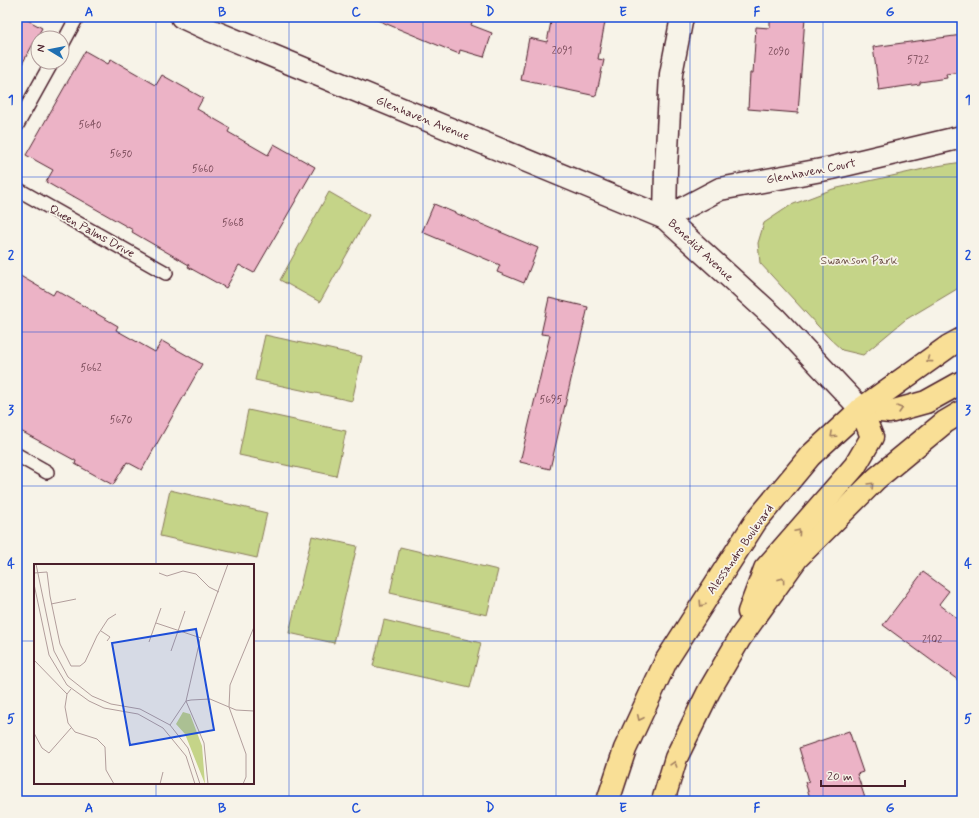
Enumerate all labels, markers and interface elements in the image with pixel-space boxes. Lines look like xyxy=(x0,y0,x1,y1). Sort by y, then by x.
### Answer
text: A xyxy=(85,4,93,21)
text: B xyxy=(218,4,227,21)
text: C xyxy=(351,4,361,21)
text: D xyxy=(486,4,495,21)
text: E xyxy=(619,4,627,21)
text: F xyxy=(754,4,761,21)
text: G xyxy=(886,4,895,21)
north arrow xyxy=(30,30,70,70)
text: N xyxy=(34,44,49,53)
house number: 2091 xyxy=(552,45,572,58)
house number: 2090 xyxy=(768,46,790,59)
house number: 5722 xyxy=(907,54,929,67)
text: 1 xyxy=(8,92,14,109)
text: 1 xyxy=(965,92,971,109)
street label: Glenhaven Avenue xyxy=(373,93,472,145)
house number: 5640 xyxy=(78,119,102,132)
house number: 5650 xyxy=(110,148,133,161)
street label: Glenhaven Court xyxy=(765,155,858,189)
house number: 5660 xyxy=(192,163,214,176)
street label: Queen Palms Drive xyxy=(46,202,137,262)
street label: Benedict Avenue xyxy=(664,216,737,285)
house number: 5668 xyxy=(222,217,244,230)
text: 2 xyxy=(8,247,15,264)
text: 2 xyxy=(965,247,972,264)
park label: Swanson Park xyxy=(820,253,898,269)
one-way arrow xyxy=(927,355,934,362)
house number: 5662 xyxy=(80,362,102,375)
house number: 5695 xyxy=(540,394,562,407)
text: 3 xyxy=(8,402,14,419)
text: 3 xyxy=(965,402,971,419)
one-way arrow xyxy=(896,406,903,414)
house number: 5670 xyxy=(110,414,133,427)
one-way arrow xyxy=(830,431,837,438)
one-way arrow xyxy=(866,482,874,490)
street label: Alessandro Boulevard xyxy=(704,501,778,598)
one-way arrow xyxy=(793,529,800,536)
text: 4 xyxy=(7,556,15,573)
text: 4 xyxy=(964,556,972,573)
inset map xyxy=(34,564,254,784)
one-way arrow xyxy=(777,577,784,584)
one-way arrow xyxy=(699,600,707,607)
house number: 2102 xyxy=(922,634,942,647)
text: 5 xyxy=(7,711,15,728)
text: 5 xyxy=(964,711,972,728)
one-way arrow xyxy=(637,713,645,721)
one-way arrow xyxy=(670,760,678,767)
scale bar xyxy=(821,762,905,788)
text: 20 m xyxy=(827,769,853,785)
text: A xyxy=(85,800,93,817)
text: B xyxy=(218,800,227,817)
text: C xyxy=(351,800,361,817)
text: D xyxy=(486,800,495,817)
text: E xyxy=(619,800,627,817)
text: F xyxy=(754,800,761,817)
text: G xyxy=(886,800,895,817)

